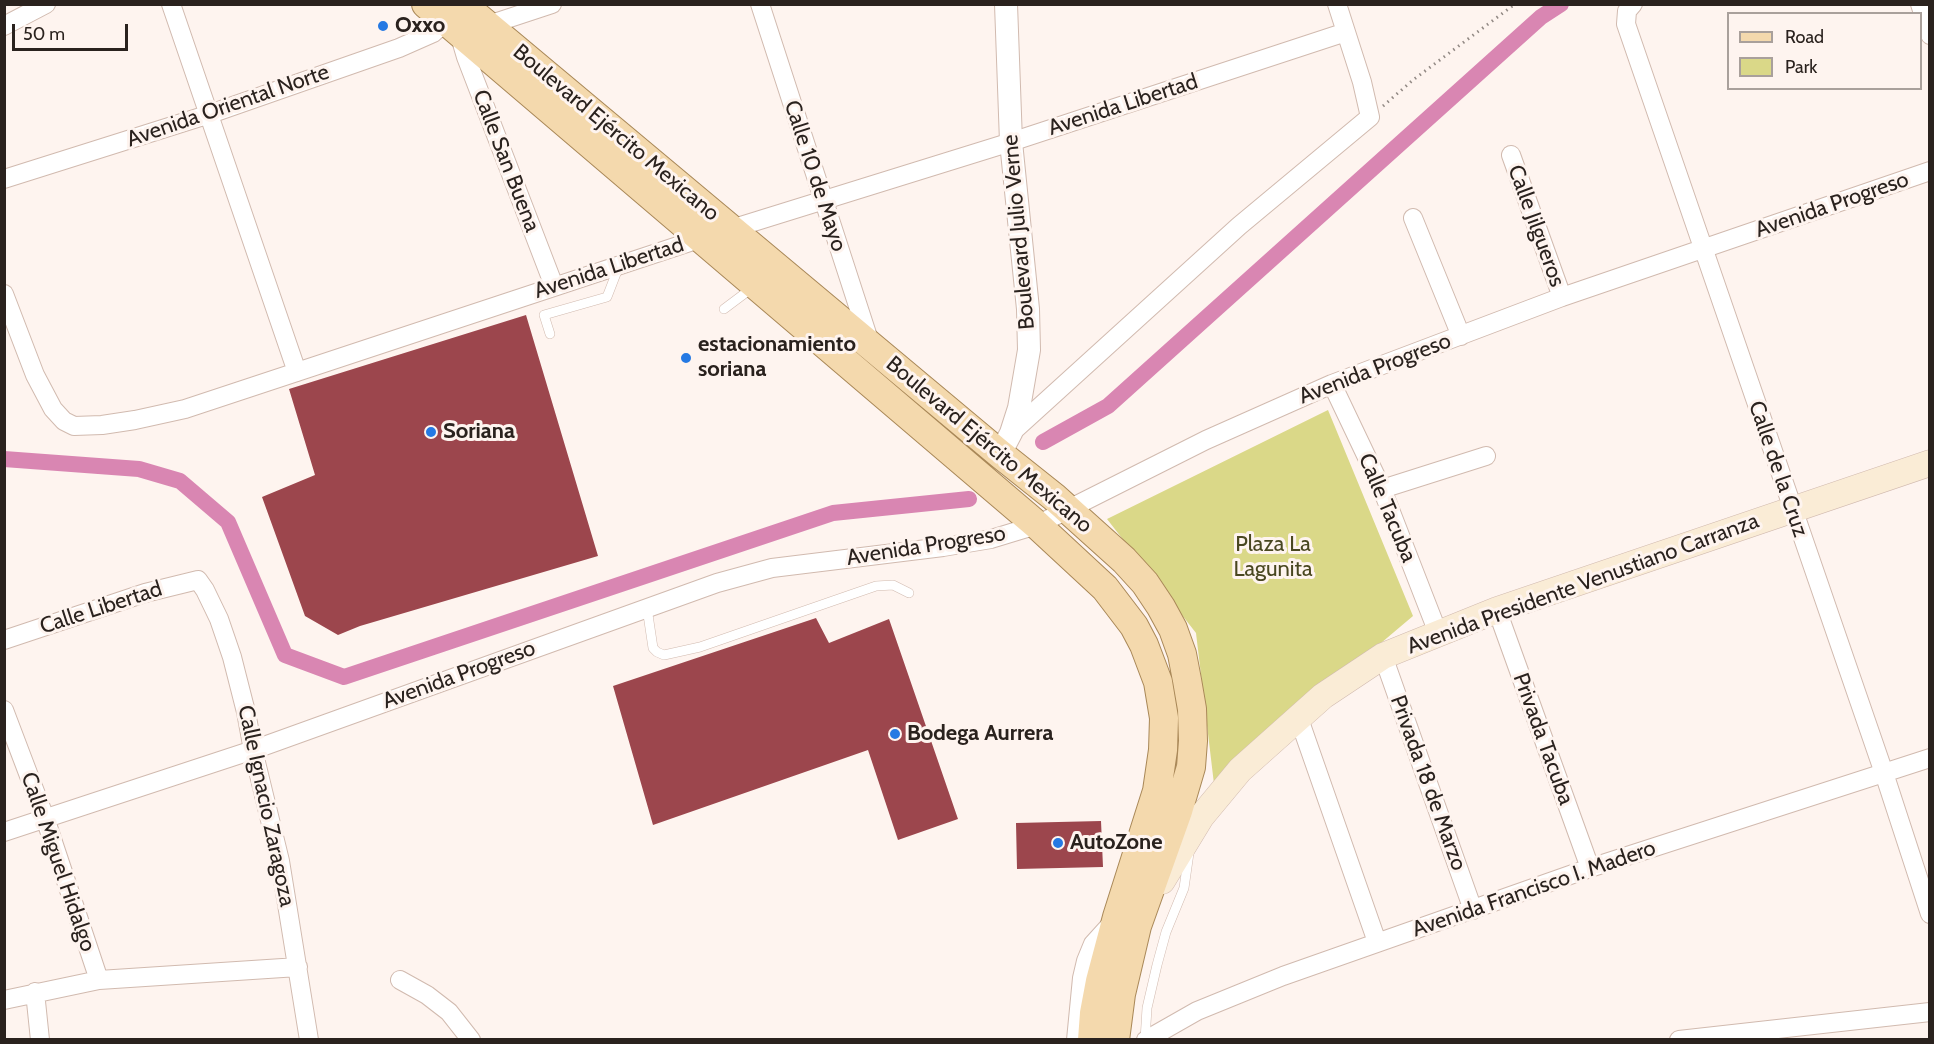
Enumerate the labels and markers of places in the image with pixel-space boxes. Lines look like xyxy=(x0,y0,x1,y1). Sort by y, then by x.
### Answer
place label: Oxxo xyxy=(395,13,445,39)
marker: Oxxo xyxy=(376,19,390,33)
place label: estacionamiento soriana xyxy=(698,332,856,384)
marker: estacionamiento soriana xyxy=(679,351,693,365)
place label: Soriana xyxy=(443,419,515,445)
marker: Soriana xyxy=(424,425,438,439)
place label: Bodega Aurrera xyxy=(907,721,1053,747)
marker: Bodega Aurrera xyxy=(888,727,902,741)
place label: AutoZone xyxy=(1070,830,1163,856)
marker: AutoZone xyxy=(1051,836,1065,850)

